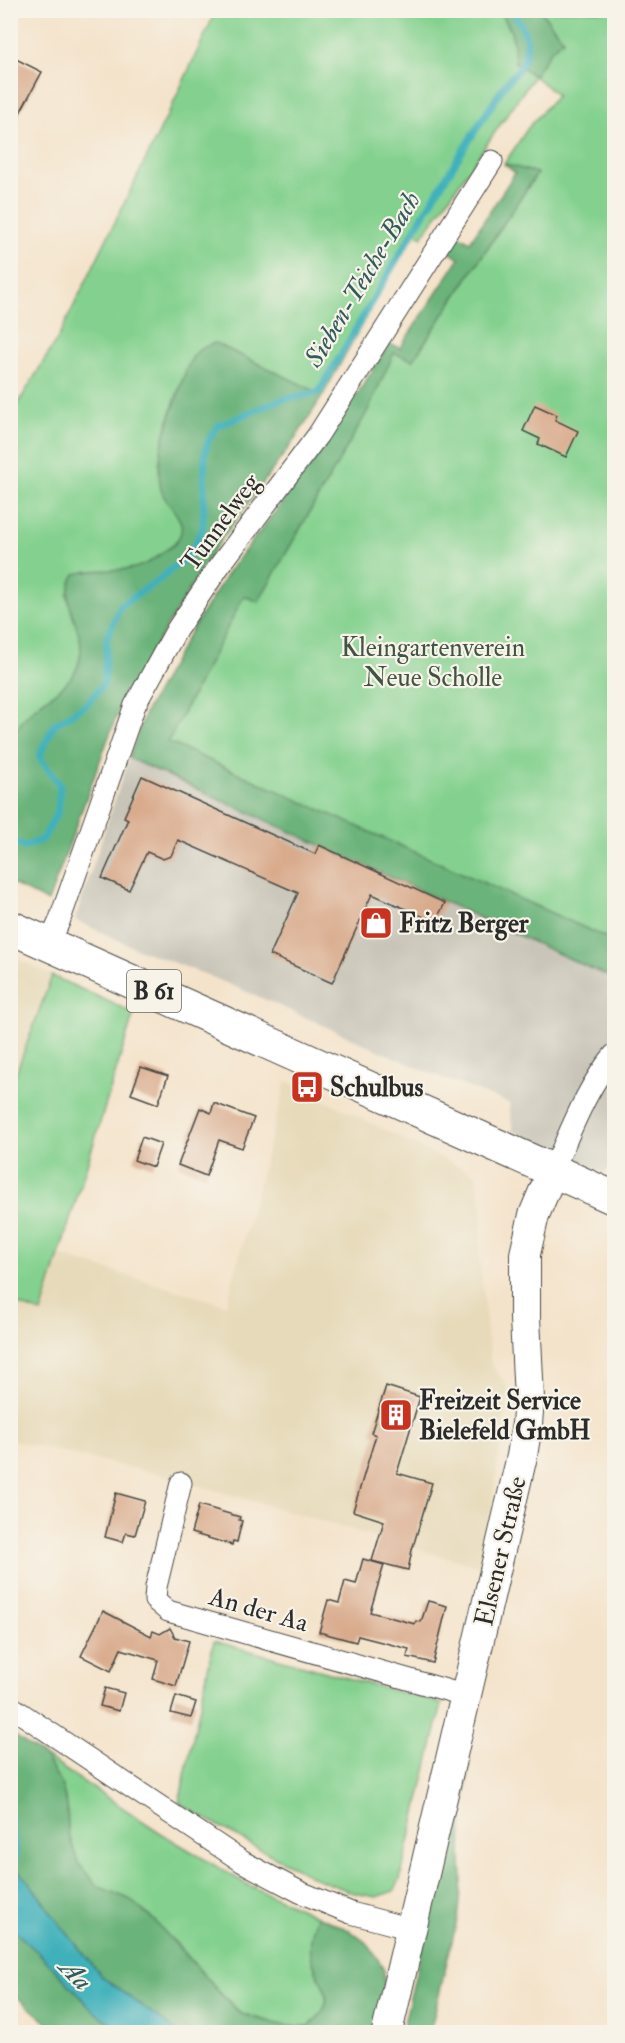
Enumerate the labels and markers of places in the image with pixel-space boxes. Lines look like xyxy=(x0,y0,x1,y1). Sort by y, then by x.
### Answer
shop icon: Fritz Berger xyxy=(358,905,394,941)
place label: Fritz Berger xyxy=(399,908,529,941)
bus stop icon: Schulbus xyxy=(289,1069,325,1105)
place label: Schulbus xyxy=(330,1072,424,1104)
place label: Freizeit Service Bielefeld GmbH xyxy=(419,1385,591,1447)
building icon: Freizeit Service Bielefeld GmbH xyxy=(378,1397,414,1433)

